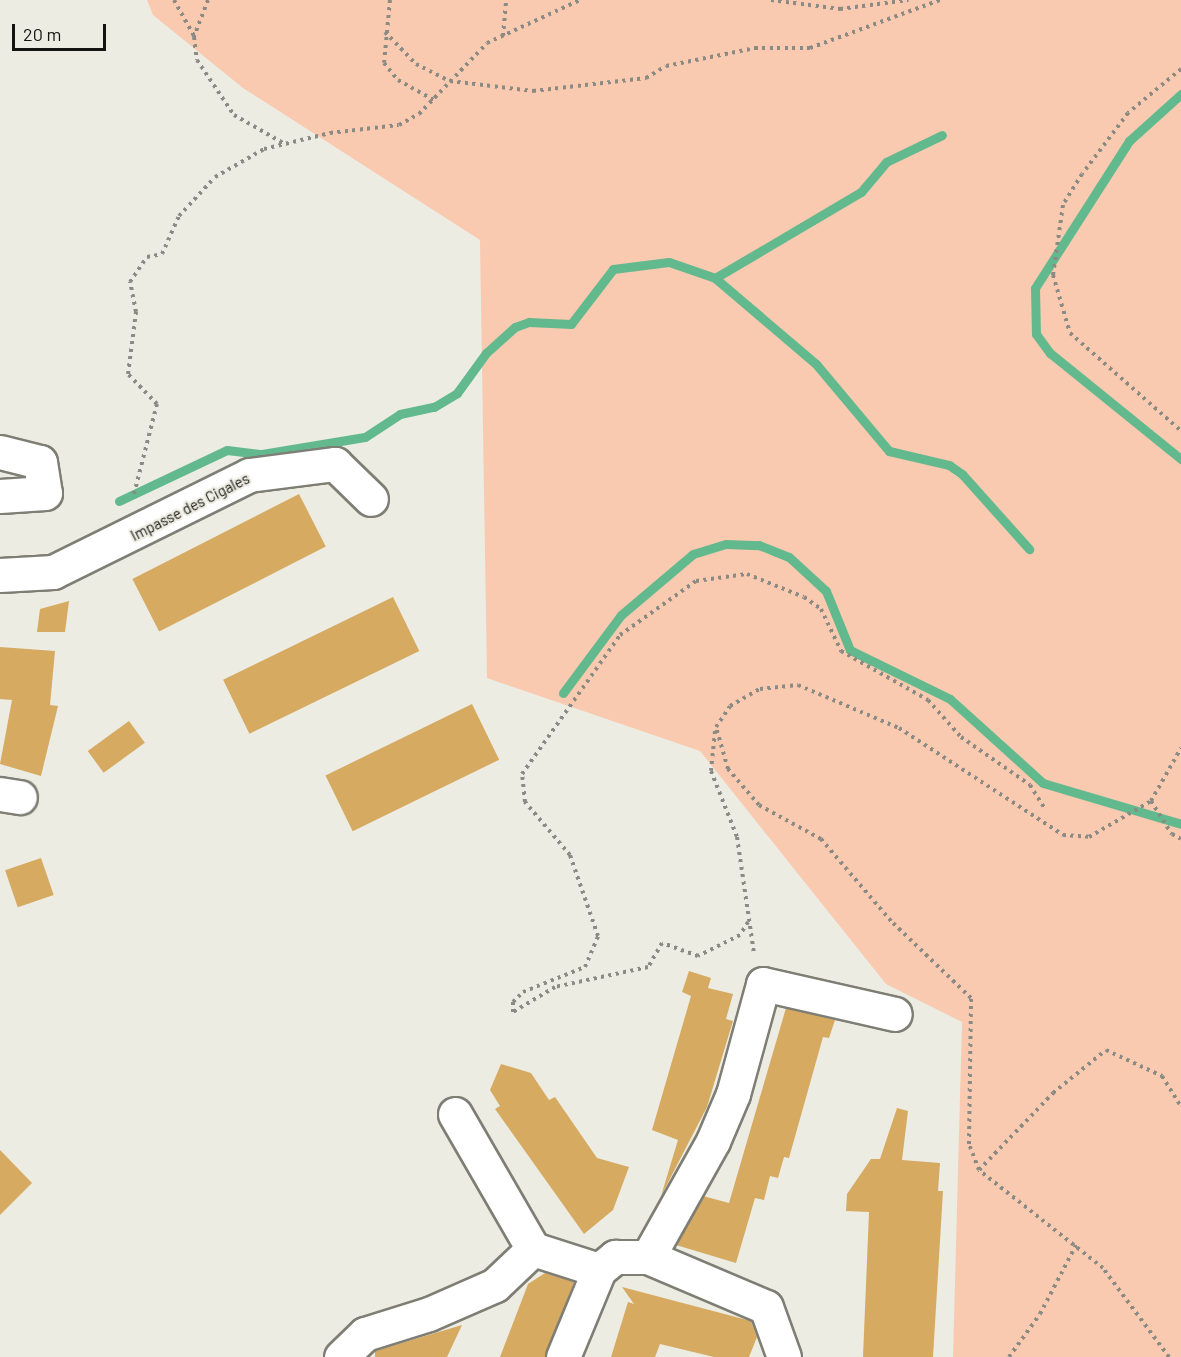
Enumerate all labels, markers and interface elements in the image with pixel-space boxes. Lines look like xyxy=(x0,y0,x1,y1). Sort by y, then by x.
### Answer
scale bar xyxy=(15,12,110,50)
text: 20 m xyxy=(23,23,61,45)
street label: Impasse des Cigales xyxy=(128,469,252,545)

